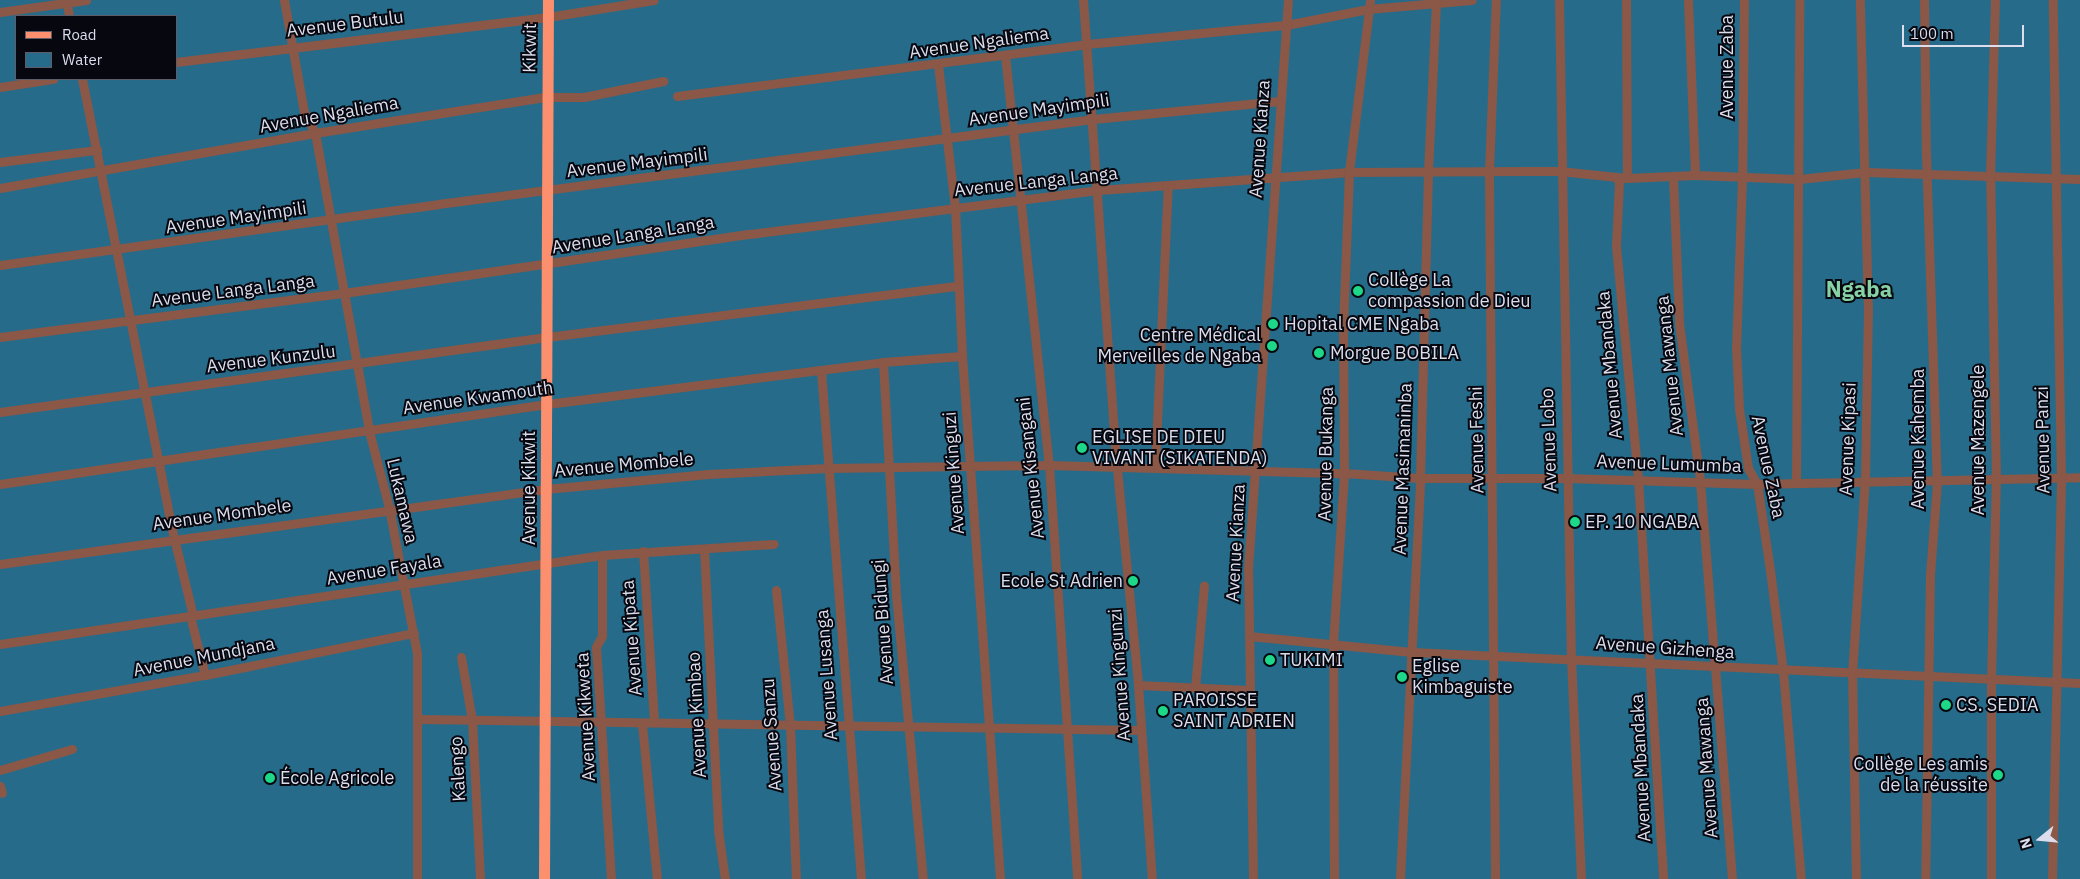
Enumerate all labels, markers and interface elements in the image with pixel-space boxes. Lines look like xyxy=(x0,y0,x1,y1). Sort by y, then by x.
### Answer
street label: Avenue Butulu xyxy=(285,6,405,42)
legend xyxy=(15,15,178,80)
street label: Avenue Zaba xyxy=(1716,15,1738,119)
scale bar xyxy=(1905,15,2028,47)
street label: Kikwit xyxy=(519,23,541,73)
street label: Avenue Ngaliema xyxy=(908,23,1050,63)
text: 100 m xyxy=(1910,24,1954,43)
text: Road xyxy=(62,25,97,44)
text: Water xyxy=(62,50,102,69)
street label: Avenue Kianza xyxy=(1245,79,1275,199)
street label: Avenue Mayimpili xyxy=(967,89,1111,131)
street label: Avenue Ngaliema xyxy=(258,92,400,138)
street label: Avenue Mayimpili xyxy=(565,144,709,182)
street label: Avenue Langa Langa xyxy=(953,163,1119,201)
street label: Avenue Mayimpili xyxy=(164,197,308,239)
street label: Avenue Langa Langa xyxy=(550,211,716,259)
street label: Avenue Langa Langa xyxy=(150,270,316,312)
place label: Collège La compassion de Dieu xyxy=(1368,270,1531,312)
district label: Ngaba xyxy=(1826,276,1892,302)
marker: Collège La compassion de Dieu xyxy=(1352,285,1364,297)
street label: Avenue Mbandaka xyxy=(1593,290,1627,440)
street label: Avenue Mawanga xyxy=(1652,295,1688,437)
place label: Hopital CME Ngaba xyxy=(1284,313,1439,335)
marker: Hopital CME Ngaba xyxy=(1266,317,1280,331)
place label: Centre Médical Merveilles de Ngaba xyxy=(1098,325,1261,368)
marker: Centre Médical Merveilles de Ngaba xyxy=(1265,339,1279,353)
street label: Avenue Kunzulu xyxy=(205,340,337,378)
place label: Morgue BOBILA xyxy=(1330,342,1459,364)
marker: Morgue BOBILA xyxy=(1312,346,1326,360)
street label: Avenue Mazengele xyxy=(1967,365,1989,515)
street label: Avenue Kahemba xyxy=(1907,369,1929,509)
street label: Avenue Kwamouth xyxy=(402,377,554,419)
street label: Avenue Kipasi xyxy=(1835,382,1861,496)
street label: Avenue Masimaninba xyxy=(1389,383,1417,555)
street label: Avenue Feshi xyxy=(1465,386,1489,494)
street label: Avenue Panzi xyxy=(2031,386,2055,494)
street label: Avenue Bukanga xyxy=(1314,387,1338,521)
street label: Avenue Lobo xyxy=(1536,388,1562,492)
street label: Avenue Kisangani xyxy=(1013,396,1049,540)
street label: Avenue Kinguzi xyxy=(939,411,969,535)
street label: Avenue Zaba xyxy=(1747,414,1789,520)
place label: EGLISE DE DIEU VIVANT (SIKATENDA) xyxy=(1092,427,1268,469)
street label: Avenue Kikwit xyxy=(518,431,540,545)
marker: EGLISE DE DIEU VIVANT (SIKATENDA) xyxy=(1076,442,1088,454)
street label: Avenue Mombele xyxy=(553,448,695,482)
street label: Avenue Lumumba xyxy=(1596,451,1742,477)
street label: Lukamawa xyxy=(382,456,422,546)
street label: Avenue Kianza xyxy=(1222,483,1250,603)
street label: Avenue Mombele xyxy=(151,495,293,535)
place label: EP. 10 NGABA xyxy=(1585,511,1699,533)
marker: EP. 10 NGABA xyxy=(1569,516,1581,528)
street label: Avenue Fayala xyxy=(325,550,443,590)
street label: Avenue Bidungi xyxy=(868,559,898,685)
place label: Ecole St Adrien xyxy=(1000,570,1123,592)
marker: Ecole St Adrien xyxy=(1127,575,1139,587)
street label: Avenue Kipata xyxy=(617,579,647,697)
street label: Avenue Kingunzi xyxy=(1105,608,1135,742)
street label: Avenue Lusanga xyxy=(812,609,842,741)
street label: Avenue Gizhenga xyxy=(1595,632,1735,664)
street label: Avenue Mundjana xyxy=(131,633,277,681)
place label: TUKIMI xyxy=(1280,649,1343,671)
street label: Avenue Kimbao xyxy=(683,651,711,779)
street label: Avenue Kikweta xyxy=(572,652,600,782)
marker: TUKIMI xyxy=(1264,654,1276,666)
place label: Eglise Kimbaguiste xyxy=(1412,656,1513,699)
marker: Eglise Kimbaguiste xyxy=(1396,671,1408,683)
street label: Avenue Sanzu xyxy=(757,678,787,792)
place label: PAROISSE SAINT ADRIEN xyxy=(1173,690,1295,732)
street label: Avenue Mbandaka xyxy=(1626,693,1656,843)
place label: CS. SEDIA xyxy=(1956,694,2039,716)
street label: Avenue Mawanga xyxy=(1691,697,1723,839)
marker: CS. SEDIA xyxy=(1940,699,1952,711)
marker: PAROISSE SAINT ADRIEN xyxy=(1157,705,1169,717)
street label: Kalengo xyxy=(446,736,470,802)
place label: Collège Les amis de la réussite xyxy=(1853,754,1988,796)
place label: École Agricole xyxy=(280,767,394,789)
marker: Collège Les amis de la réussite xyxy=(1992,769,2004,781)
marker: École Agricole xyxy=(264,772,276,784)
north arrow xyxy=(2015,814,2065,864)
text: N xyxy=(2016,836,2036,851)

